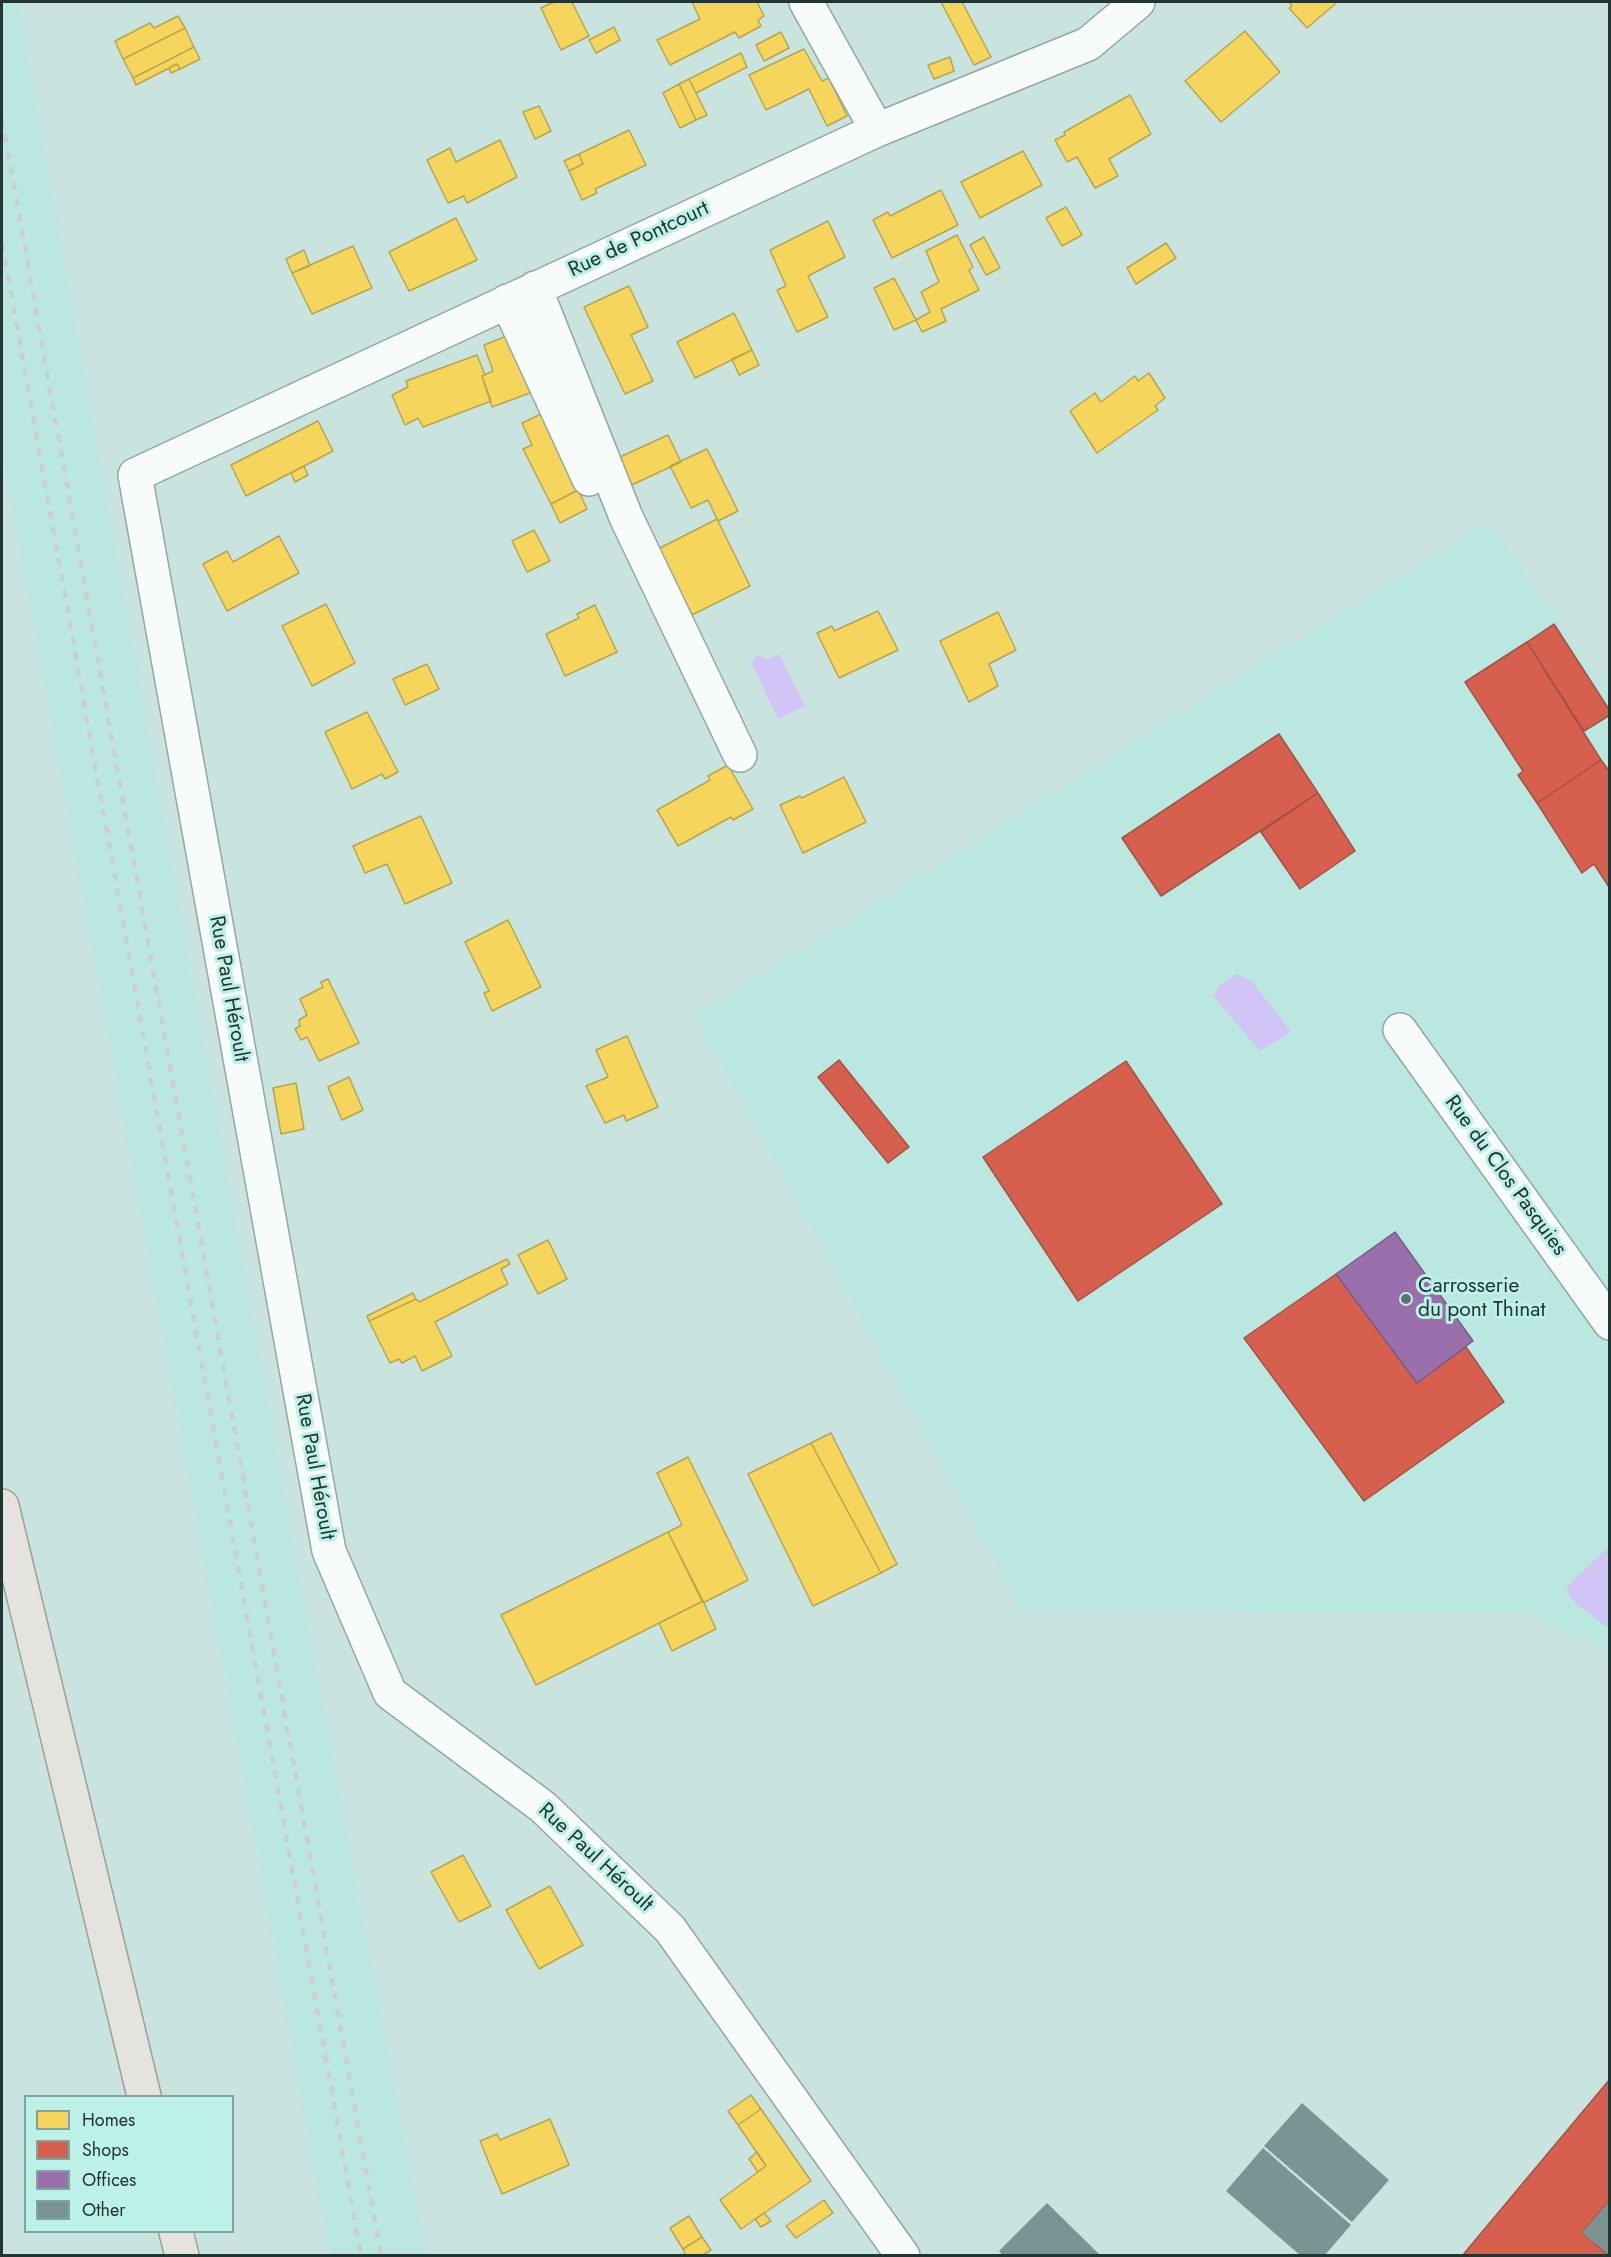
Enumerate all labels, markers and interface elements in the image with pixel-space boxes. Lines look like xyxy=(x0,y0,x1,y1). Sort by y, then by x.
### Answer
street label: Rue de Pontcourt xyxy=(565,196,713,284)
street label: Rue Paul Héroult xyxy=(203,914,253,1064)
street label: Rue du Clos Pasquies xyxy=(1438,1091,1572,1261)
place label: Carrosserie du pont Thinat xyxy=(1418,1274,1546,1324)
marker: Carrosserie du pont Thinat xyxy=(1399,1292,1413,1306)
street label: Rue Paul Héroult xyxy=(289,1392,339,1542)
street label: Rue Paul Héroult xyxy=(532,1798,658,1918)
legend xyxy=(24,2095,234,2233)
text: Homes xyxy=(82,2107,135,2133)
text: Shops xyxy=(82,2137,129,2163)
text: Offices xyxy=(82,2167,136,2193)
text: Other xyxy=(82,2197,125,2223)

